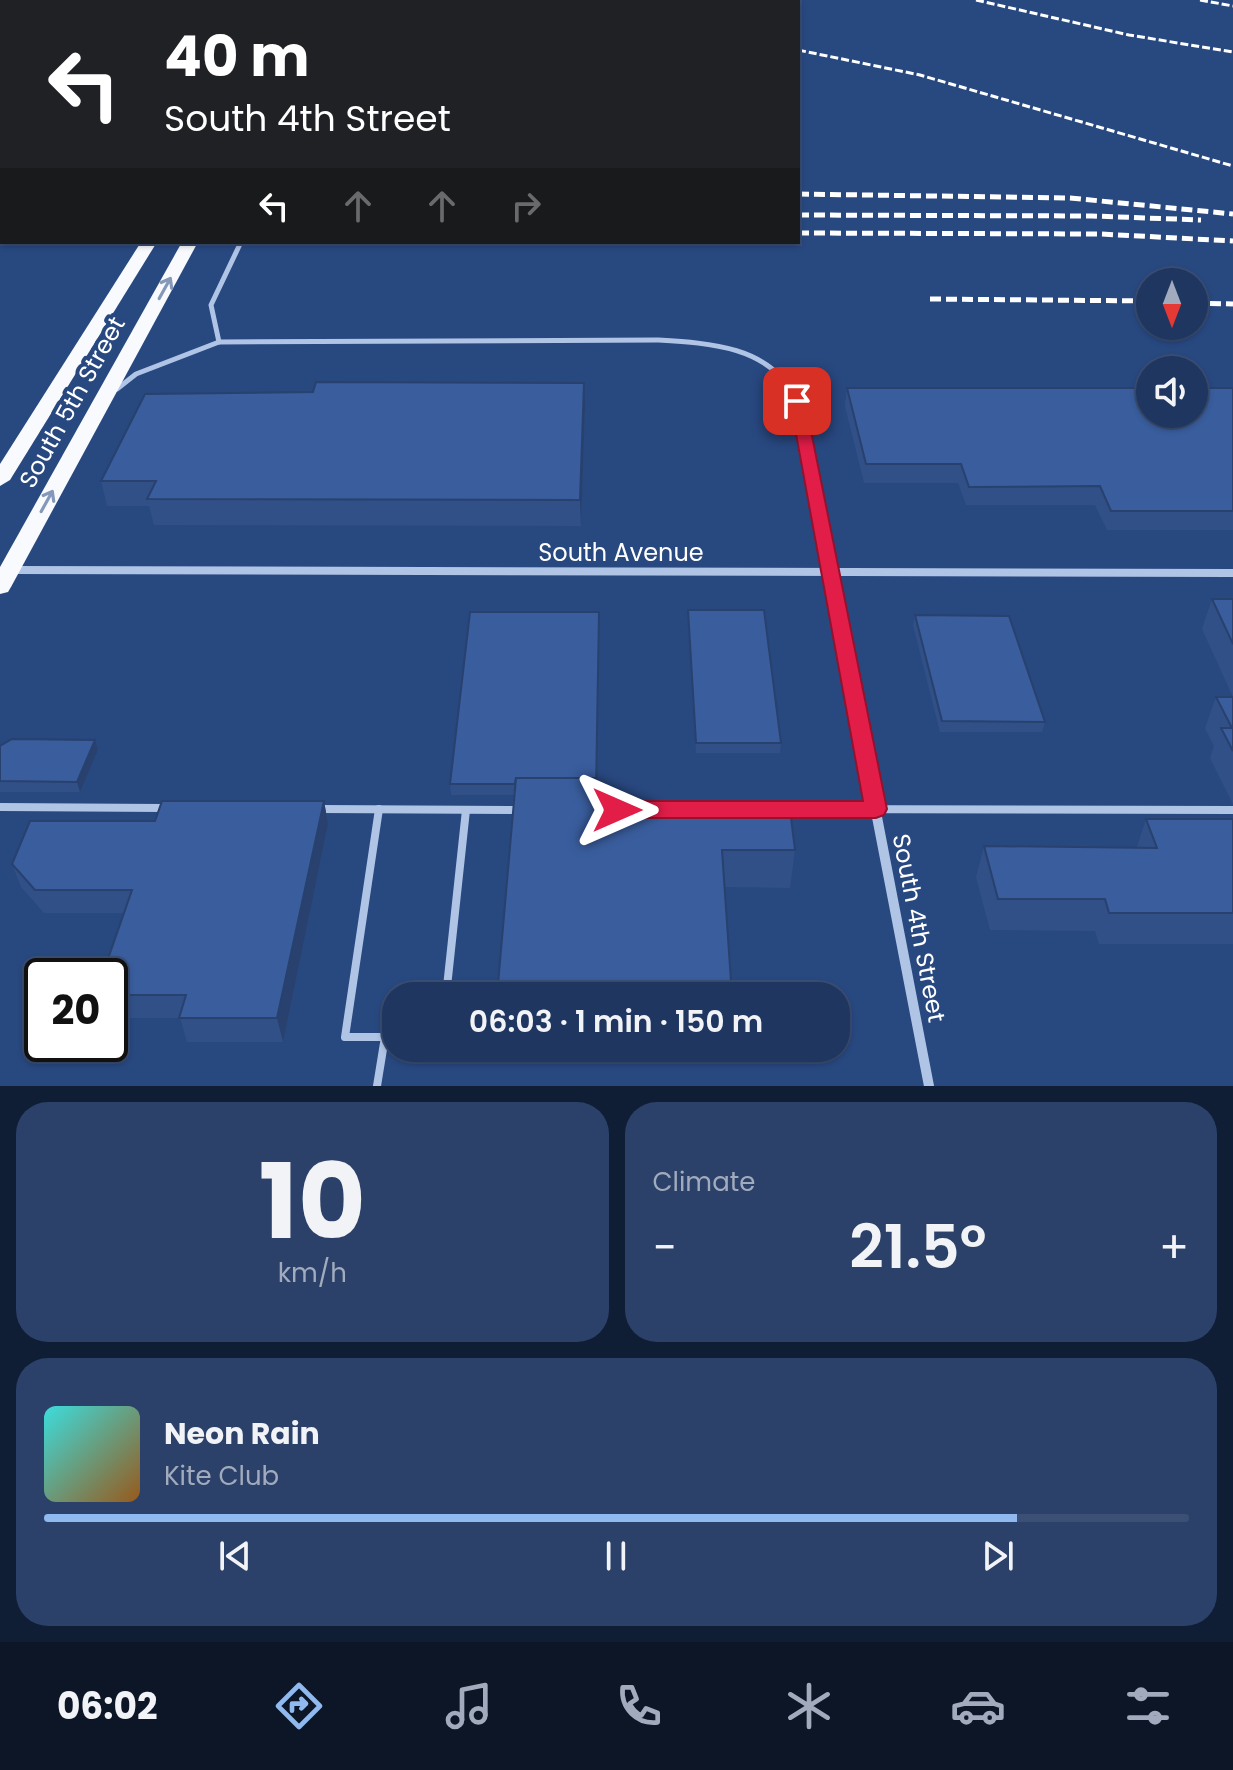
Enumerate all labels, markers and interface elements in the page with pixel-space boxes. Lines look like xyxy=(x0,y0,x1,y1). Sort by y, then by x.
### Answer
text: 40 m xyxy=(164,17,310,96)
icon: left xyxy=(32,32,136,136)
text: South 4th Street xyxy=(164,93,451,144)
icon: left xyxy=(252,184,296,228)
icon: ahead xyxy=(336,184,380,228)
icon: ahead xyxy=(420,184,464,228)
icon: right xyxy=(504,184,548,228)
north arrow xyxy=(1136,268,1208,340)
map controls xyxy=(1136,268,1208,428)
one-way arrow xyxy=(157,277,173,301)
street label: South 5th Street xyxy=(11,310,133,494)
button: sound xyxy=(1136,356,1208,428)
pin xyxy=(763,367,831,435)
icon: arrive xyxy=(775,379,819,423)
one-way arrow xyxy=(39,490,55,514)
street label: South Avenue xyxy=(538,536,704,569)
position arrow xyxy=(575,768,659,852)
street label: South 4th Street xyxy=(885,831,953,1025)
speed limit sign: 20 xyxy=(24,958,128,1062)
text: 06:03 · 1 min · 150 m xyxy=(469,1000,763,1043)
text: 10 xyxy=(259,1129,366,1274)
text: Climate xyxy=(653,1164,755,1200)
text: 21.5° xyxy=(849,1205,986,1289)
text: − xyxy=(653,1217,677,1278)
text: + xyxy=(1159,1217,1189,1278)
text: km/h xyxy=(278,1255,347,1291)
text: Neon Rain xyxy=(164,1412,320,1455)
text: Kite Club xyxy=(164,1458,279,1494)
icon: previous xyxy=(213,1534,257,1578)
icon: pause xyxy=(594,1534,638,1578)
icon: next xyxy=(976,1534,1020,1578)
icon: directions xyxy=(271,1678,327,1734)
icon: music xyxy=(441,1678,497,1734)
icon: phone xyxy=(611,1678,667,1734)
icon: climate xyxy=(781,1678,837,1734)
icon: car xyxy=(950,1678,1006,1734)
icon: filters xyxy=(1120,1678,1176,1734)
text: 06:02 xyxy=(57,1681,158,1732)

